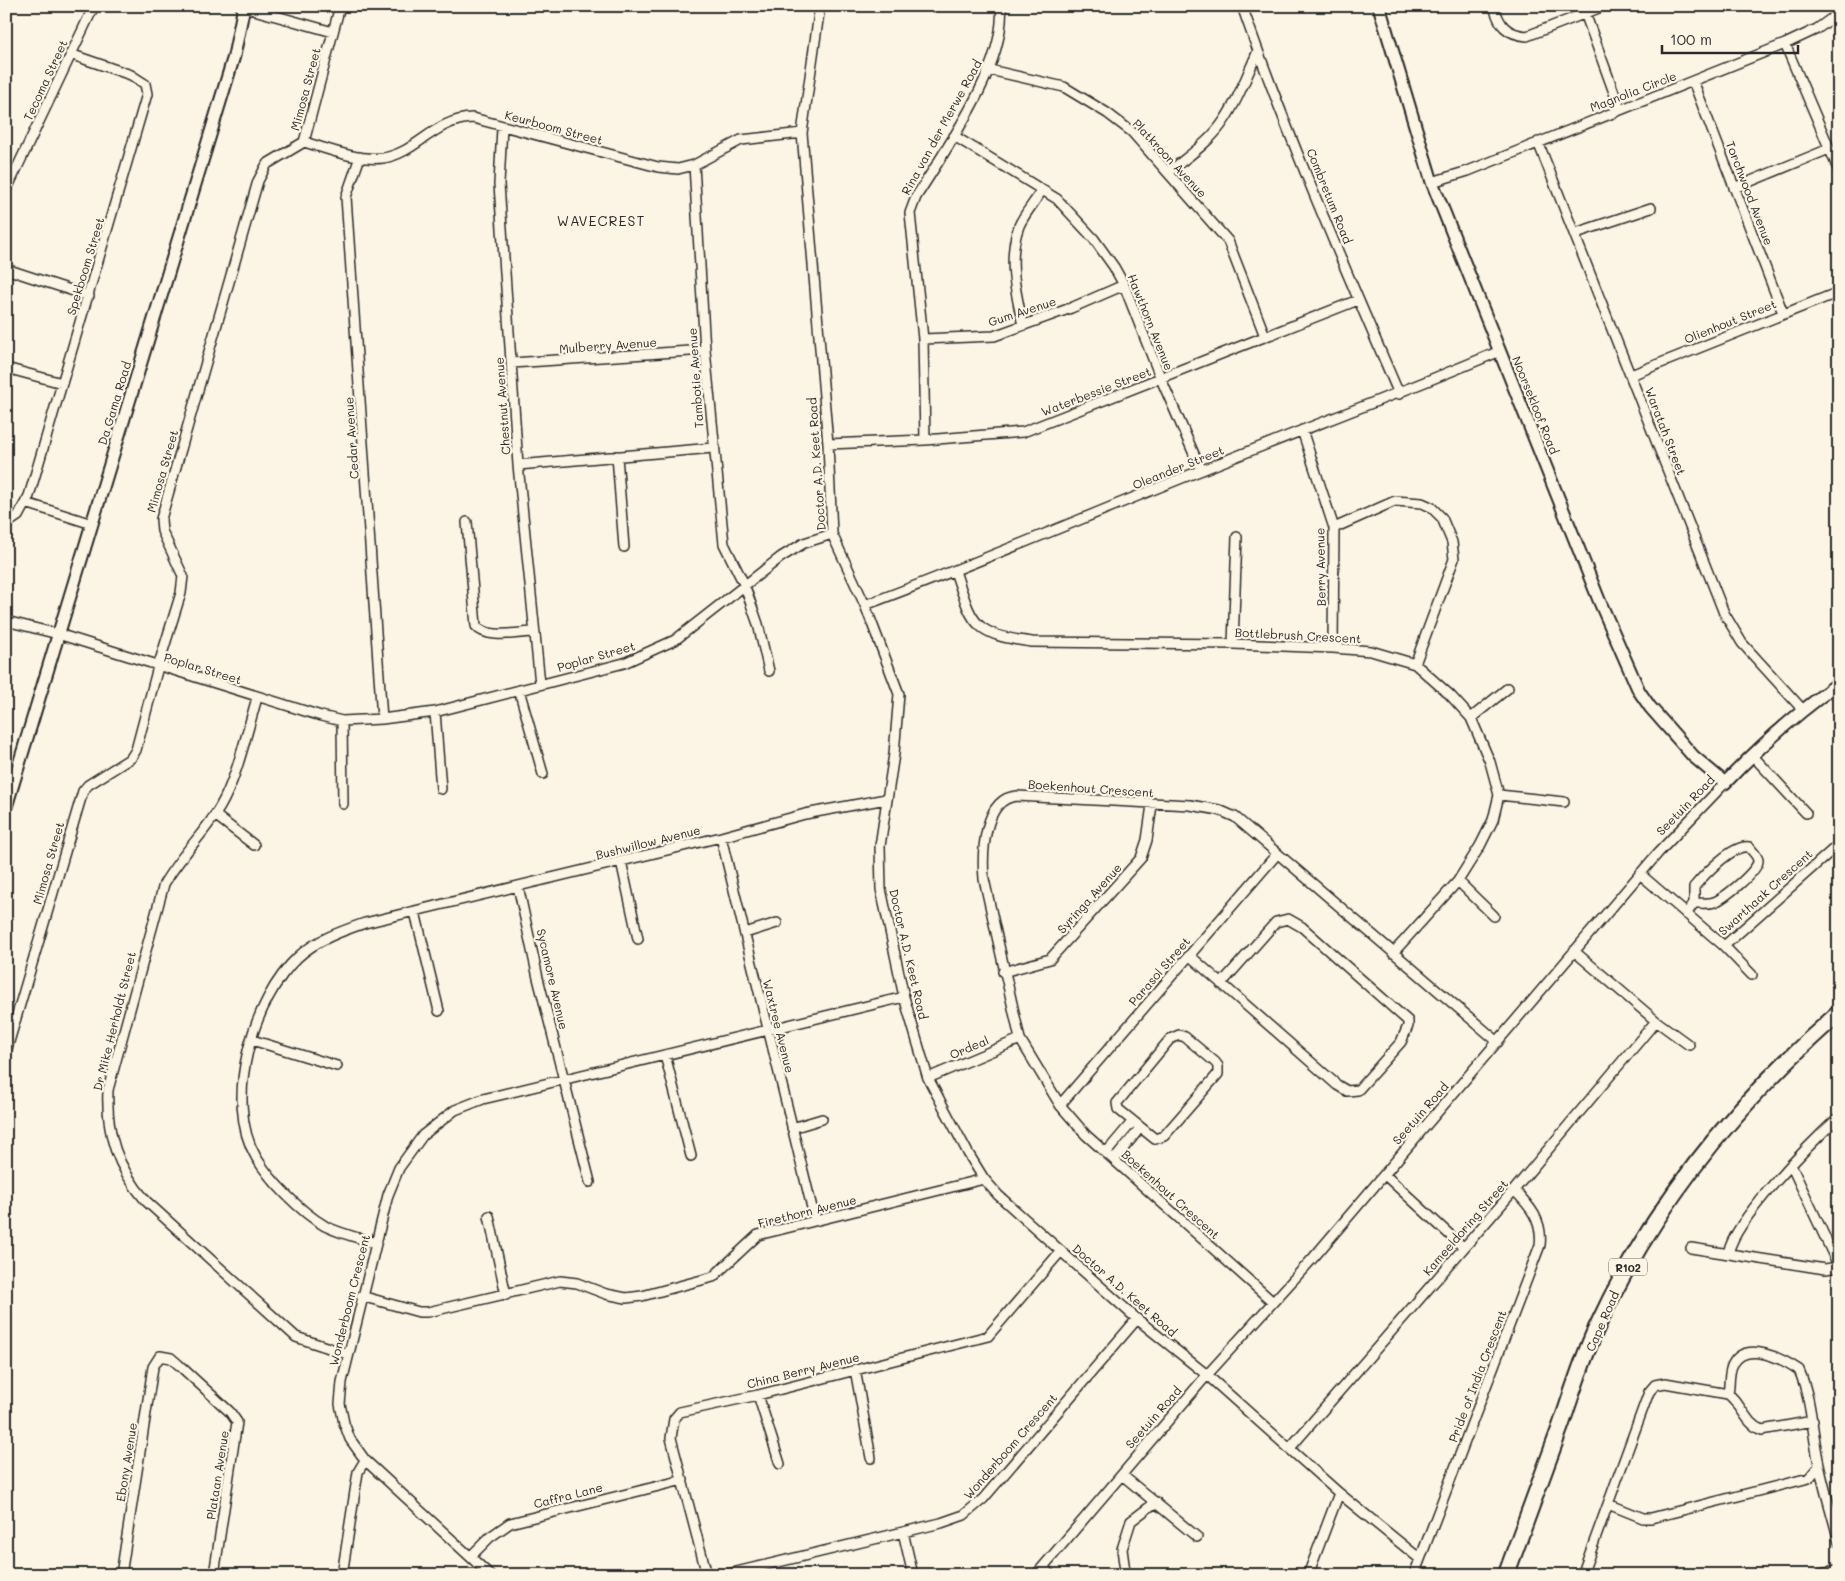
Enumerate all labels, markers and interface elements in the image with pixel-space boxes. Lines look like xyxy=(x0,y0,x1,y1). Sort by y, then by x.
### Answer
scale bar xyxy=(1662,22,1799,54)
text: 100 m xyxy=(1670,29,1712,49)
street label: Tecoma Street xyxy=(19,37,71,123)
street label: Mimosa Street xyxy=(286,46,324,132)
street label: Rina van der Merwe Road xyxy=(897,56,985,197)
street label: Magnolia Circle xyxy=(1587,67,1679,115)
street label: Keurboom Street xyxy=(503,106,605,148)
street label: Platkroon Avenue xyxy=(1129,115,1211,201)
street label: Torchwood Avenue xyxy=(1723,139,1777,247)
street label: Combretum Road xyxy=(1304,146,1357,246)
district label: WAVECREST xyxy=(557,211,645,230)
street label: Spekboom Street xyxy=(63,215,107,317)
street label: Hawthorn Avenue xyxy=(1124,271,1178,373)
street label: Gum Avenue xyxy=(986,293,1058,329)
street label: Olienhout Street xyxy=(1682,295,1778,347)
street label: Tambotie Avenue xyxy=(684,327,706,429)
street label: Mulberry Avenue xyxy=(559,334,657,356)
street label: Noorsekloof Road xyxy=(1509,354,1563,457)
street label: Chestnut Avenue xyxy=(491,357,513,455)
street label: Da Gama Road xyxy=(94,359,134,447)
street label: Waterbessie Street xyxy=(1039,363,1153,419)
street label: Waratah Street xyxy=(1642,385,1690,477)
street label: Cedar Avenue xyxy=(340,396,362,480)
street label: Doctor A.D. Keet Road xyxy=(803,397,829,531)
street label: Mimosa Street xyxy=(143,428,181,514)
street label: Oleander Street xyxy=(1130,441,1226,493)
street label: Berry Avenue xyxy=(1311,528,1329,606)
street label: Bottlebrush Crescent xyxy=(1234,624,1362,646)
street label: Poplar Street xyxy=(555,637,637,675)
street label: Poplar Street xyxy=(162,649,244,687)
street label: Seetuin Road xyxy=(1652,771,1718,838)
street label: Boekenhout Crescent xyxy=(1027,776,1155,800)
street label: Mimosa Street xyxy=(29,820,67,906)
street label: Bushwillow Avenue xyxy=(594,821,702,863)
street label: Swarthaak Crescent xyxy=(1715,846,1815,938)
street label: Syringa Avenue xyxy=(1053,860,1125,936)
street label: Doctor A.D. Keet Road xyxy=(886,887,932,1021)
street label: Sycamore Avenue xyxy=(534,927,572,1031)
street label: Parasol Street xyxy=(1125,933,1193,1009)
street label: Dr Mike Herholdt Street xyxy=(89,950,139,1092)
street label: Waxtree Avenue xyxy=(760,978,798,1074)
street label: Ordeal xyxy=(947,1032,991,1062)
street label: Seetuin Road xyxy=(1389,1078,1452,1147)
street label: Boekenhout Crescent xyxy=(1119,1146,1223,1242)
street label: Kameeldoring Street xyxy=(1419,1176,1511,1278)
street label: Firethorn Avenue xyxy=(756,1191,858,1231)
street label: Wonderboom Crescent xyxy=(325,1233,373,1367)
street label: Doctor A.D. Keet Road xyxy=(1069,1240,1181,1340)
road number: R102 xyxy=(1609,1258,1647,1276)
street label: Cape Road xyxy=(1582,1288,1623,1354)
street label: Pride of India Crescent xyxy=(1444,1308,1510,1444)
street label: China Berry Avenue xyxy=(745,1348,861,1392)
street label: Seetuin Road xyxy=(1122,1382,1185,1451)
street label: Wonderboom Crescent xyxy=(960,1390,1060,1502)
street label: Ebony Avenue xyxy=(112,1421,140,1503)
street label: Plataan Avenue xyxy=(202,1429,232,1521)
street label: Caffra Lane xyxy=(532,1479,604,1511)

